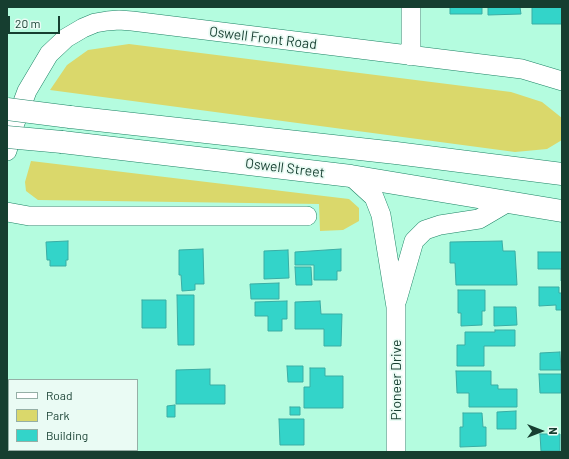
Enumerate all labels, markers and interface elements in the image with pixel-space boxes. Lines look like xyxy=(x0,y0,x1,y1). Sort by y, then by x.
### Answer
scale bar xyxy=(10,8,62,34)
text: 20 m xyxy=(15,16,41,30)
street label: Oswell Front Road xyxy=(208,23,318,53)
street label: Oswell Street xyxy=(244,155,326,181)
street label: Pioneer Drive xyxy=(388,340,404,420)
legend xyxy=(8,379,138,451)
text: Road xyxy=(46,388,73,402)
text: Park xyxy=(46,408,70,422)
north arrow xyxy=(521,411,561,451)
text: N xyxy=(547,427,560,435)
text: Building xyxy=(46,428,88,442)

